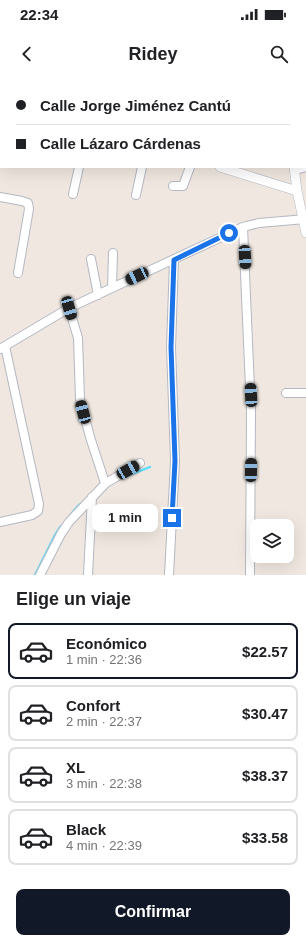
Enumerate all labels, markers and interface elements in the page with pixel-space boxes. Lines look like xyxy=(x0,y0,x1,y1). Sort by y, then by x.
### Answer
text: 22:34 xyxy=(20,6,58,23)
icon: back xyxy=(16,43,38,65)
icon: search xyxy=(268,43,290,65)
text: Ridey xyxy=(128,44,178,64)
text: Calle Jorge Jiménez Cantú xyxy=(40,97,231,114)
text: Calle Lázaro Cárdenas xyxy=(40,135,201,152)
route start xyxy=(220,224,238,242)
car xyxy=(238,245,252,269)
car xyxy=(124,265,150,287)
car xyxy=(60,295,78,321)
car xyxy=(244,383,258,407)
car xyxy=(74,399,92,425)
car xyxy=(245,458,257,482)
car xyxy=(115,459,141,481)
callout: 1 min xyxy=(92,504,158,532)
route end xyxy=(163,509,181,527)
text: 1 min xyxy=(108,510,142,525)
map controls xyxy=(250,519,294,563)
button: layers xyxy=(250,519,294,563)
text: Elige un viaje xyxy=(16,589,131,609)
icon: car xyxy=(18,633,54,669)
text: Económico xyxy=(66,635,147,652)
text: $22.57 xyxy=(242,643,288,660)
text: 1 min · 22:36 xyxy=(66,652,142,667)
icon: car xyxy=(18,695,54,731)
text: Confort xyxy=(66,697,120,714)
text: $30.47 xyxy=(242,705,288,722)
text: 2 min · 22:37 xyxy=(66,714,142,729)
icon: car xyxy=(18,757,54,793)
text: XL xyxy=(66,759,85,776)
text: $38.37 xyxy=(242,767,288,784)
text: 3 min · 22:38 xyxy=(66,776,142,791)
icon: car xyxy=(18,819,54,855)
text: Black xyxy=(66,821,106,838)
text: $33.58 xyxy=(242,829,288,846)
text: 4 min · 22:39 xyxy=(66,838,142,853)
button: Confirmar xyxy=(16,889,290,935)

